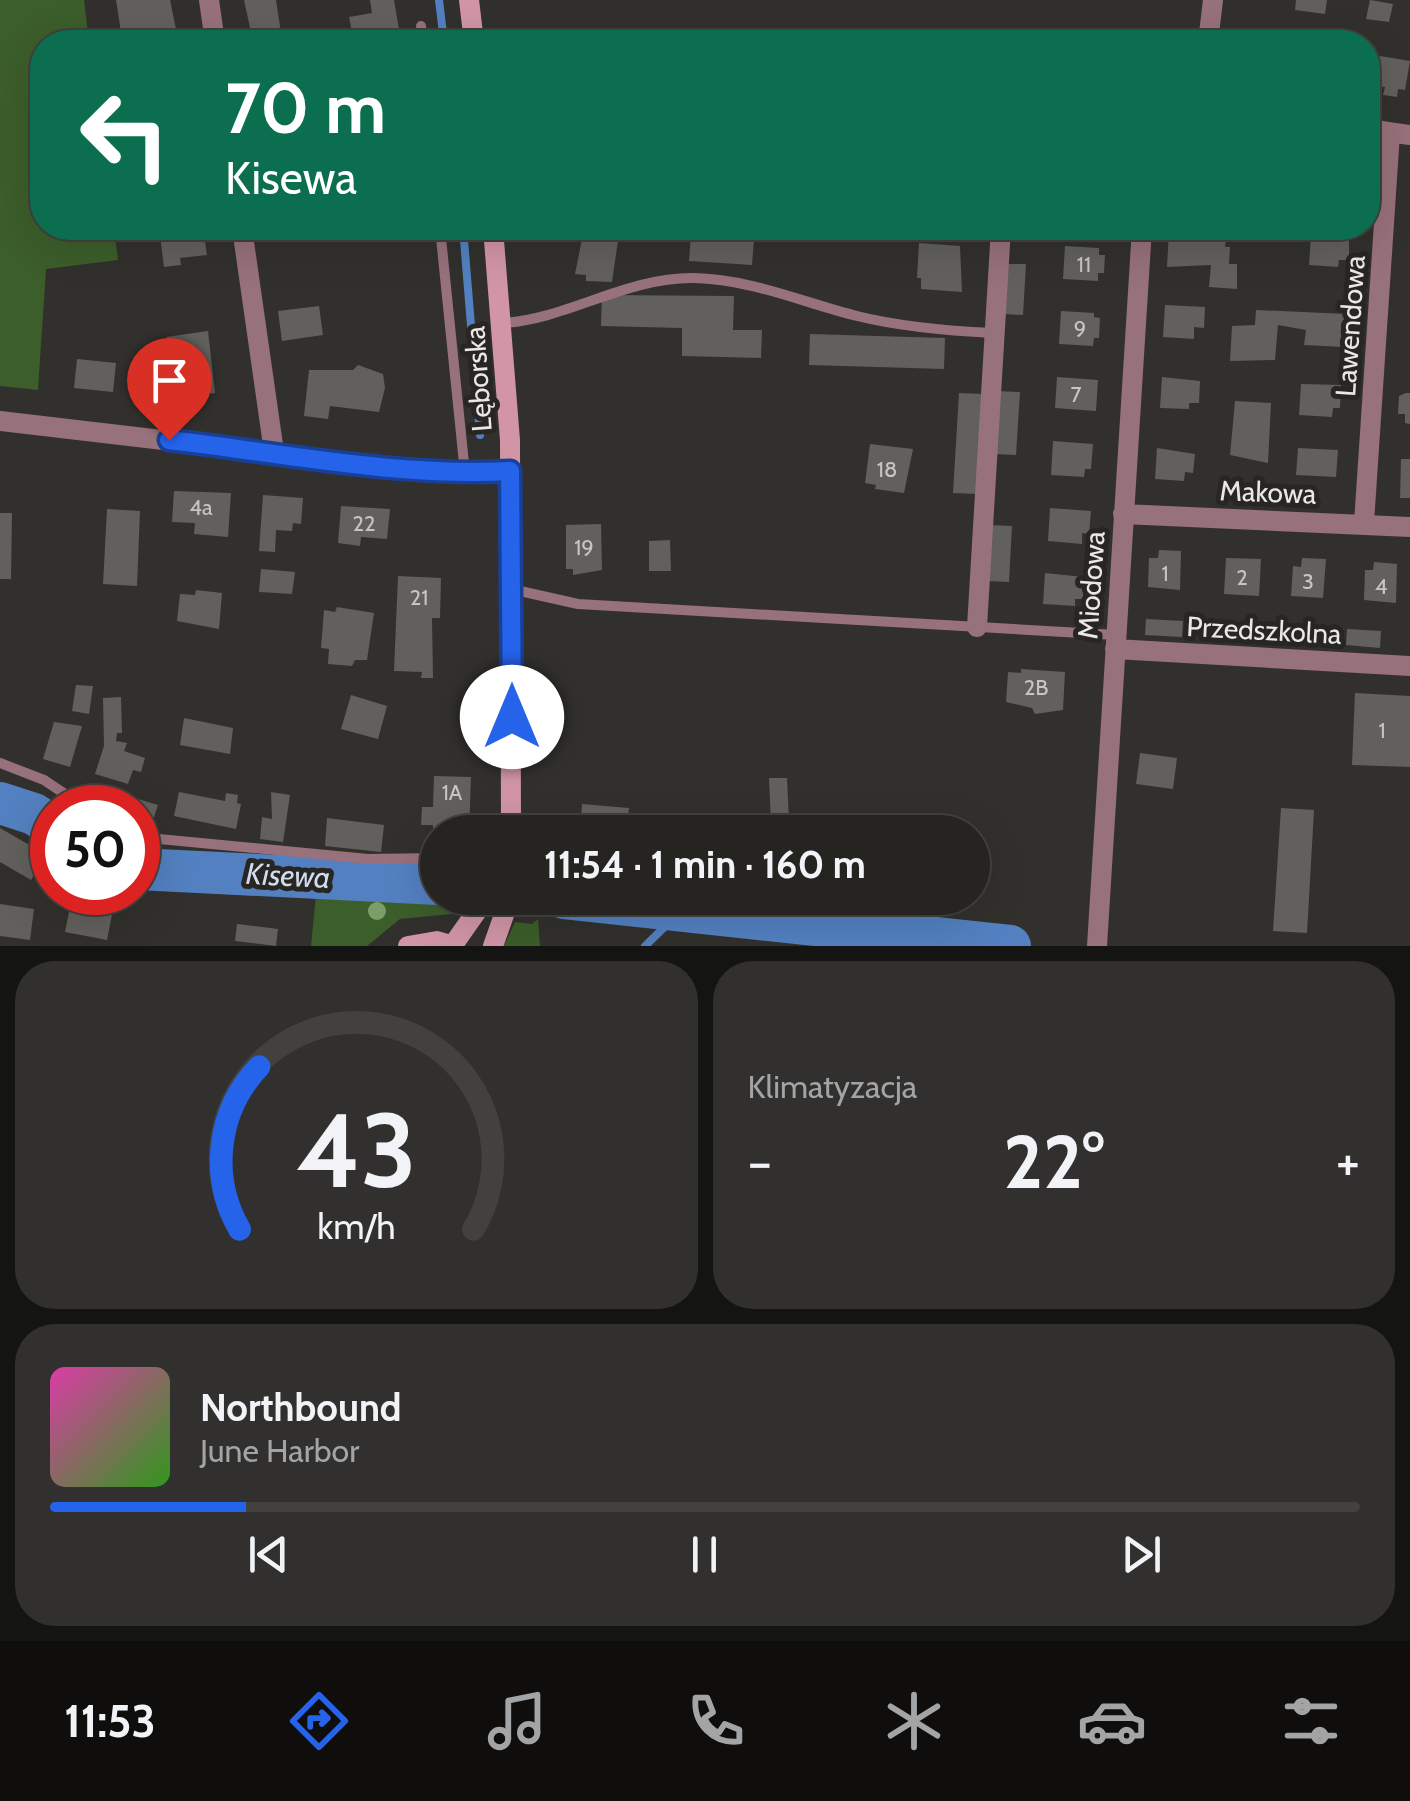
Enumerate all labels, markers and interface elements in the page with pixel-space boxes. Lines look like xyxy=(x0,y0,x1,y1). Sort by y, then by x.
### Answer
text: 70 m xyxy=(225,65,386,151)
icon: left xyxy=(60,70,190,200)
text: Kisewa xyxy=(225,151,357,205)
house number: 11 xyxy=(1077,251,1091,278)
street label: Lawendowa xyxy=(1328,254,1372,398)
house number: 9 xyxy=(1074,315,1086,342)
street label: Lęborska xyxy=(457,325,499,433)
pin xyxy=(127,338,212,441)
icon: arrive xyxy=(142,353,197,408)
house number: 7 xyxy=(1070,381,1082,408)
house number: 18 xyxy=(877,456,897,483)
street label: Makowa xyxy=(1219,473,1318,511)
house number: 4a xyxy=(189,494,213,521)
house number: 22 xyxy=(352,510,376,537)
street label: Miodowa xyxy=(1070,529,1112,640)
house number: 19 xyxy=(574,534,594,561)
house number: 1 xyxy=(1161,560,1169,587)
house number: 2 xyxy=(1236,564,1248,591)
house number: 3 xyxy=(1302,568,1314,595)
house number: 4 xyxy=(1375,573,1388,600)
house number: 21 xyxy=(410,584,428,611)
street label: Przedszkolna xyxy=(1186,609,1343,651)
position arrow xyxy=(460,665,564,769)
house number: 2B xyxy=(1024,674,1048,701)
house number: 1 xyxy=(1378,717,1386,744)
house number: 1A xyxy=(442,779,463,806)
speed limit sign: 50 xyxy=(30,785,160,915)
text: 11:54 · 1 min · 160 m xyxy=(544,841,866,888)
water label: Kisewa xyxy=(245,855,331,896)
text: Klimatyzacja xyxy=(748,1067,917,1106)
text: 43 xyxy=(296,1087,417,1213)
text: 22° xyxy=(1003,1116,1104,1207)
text: − xyxy=(748,1128,772,1195)
text: + xyxy=(1336,1128,1360,1195)
text: km/h xyxy=(317,1205,395,1248)
text: Northbound xyxy=(200,1384,402,1431)
text: June Harbor xyxy=(200,1431,359,1470)
icon: previous xyxy=(241,1527,296,1582)
icon: pause xyxy=(677,1527,732,1582)
icon: next xyxy=(1114,1527,1169,1582)
icon: directions xyxy=(284,1686,354,1756)
icon: music xyxy=(482,1686,552,1756)
icon: phone xyxy=(681,1686,751,1756)
icon: climate xyxy=(879,1686,949,1756)
icon: car xyxy=(1077,1686,1147,1756)
icon: filters xyxy=(1276,1686,1346,1756)
text: 11:53 xyxy=(64,1694,156,1748)

